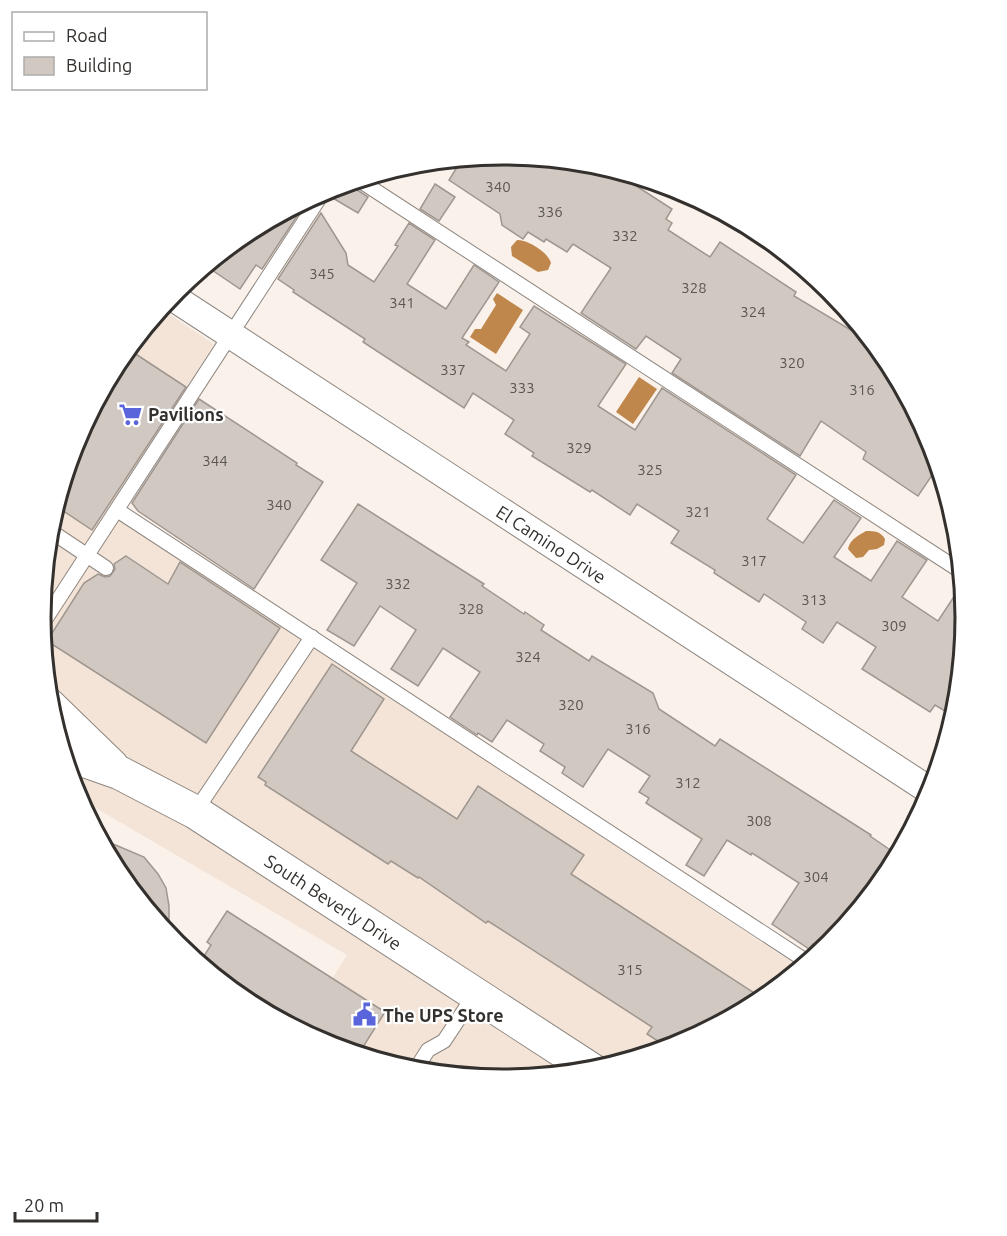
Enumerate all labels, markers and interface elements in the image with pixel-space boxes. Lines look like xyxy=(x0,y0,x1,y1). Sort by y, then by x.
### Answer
legend xyxy=(12,12,207,90)
text: Road xyxy=(66,25,108,45)
text: Building xyxy=(66,55,132,75)
house number: 340 xyxy=(485,178,511,195)
house number: 336 xyxy=(537,203,563,220)
house number: 332 xyxy=(612,227,638,244)
house number: 345 xyxy=(309,265,335,282)
house number: 328 xyxy=(681,279,707,296)
house number: 341 xyxy=(389,294,415,311)
house number: 324 xyxy=(740,303,766,320)
house number: 320 xyxy=(779,354,805,371)
house number: 337 xyxy=(440,361,466,378)
house number: 333 xyxy=(509,379,535,396)
house number: 316 xyxy=(849,381,875,398)
supermarket icon: Pavilions xyxy=(117,401,143,427)
place label: Pavilions xyxy=(148,404,224,424)
house number: 329 xyxy=(566,439,592,456)
house number: 344 xyxy=(202,452,228,469)
house number: 325 xyxy=(637,461,663,478)
house number: 340 xyxy=(266,496,292,513)
street label: El Camino Drive xyxy=(493,501,610,587)
house number: 321 xyxy=(685,503,711,520)
house number: 317 xyxy=(741,552,767,569)
house number: 332 xyxy=(385,575,411,592)
house number: 313 xyxy=(801,591,827,608)
house number: 328 xyxy=(458,600,484,617)
house number: 309 xyxy=(881,617,907,634)
house number: 324 xyxy=(515,648,541,665)
house number: 320 xyxy=(558,696,584,713)
house number: 316 xyxy=(625,720,651,737)
house number: 312 xyxy=(675,774,701,791)
house number: 308 xyxy=(746,812,772,829)
street label: South Beverly Drive xyxy=(261,850,405,954)
house number: 304 xyxy=(803,868,829,885)
house number: 315 xyxy=(617,961,643,978)
public building icon: The UPS Store xyxy=(352,1002,378,1028)
place label: The UPS Store xyxy=(383,1005,504,1025)
scale bar xyxy=(15,1185,98,1223)
text: 20 m xyxy=(24,1195,64,1215)

